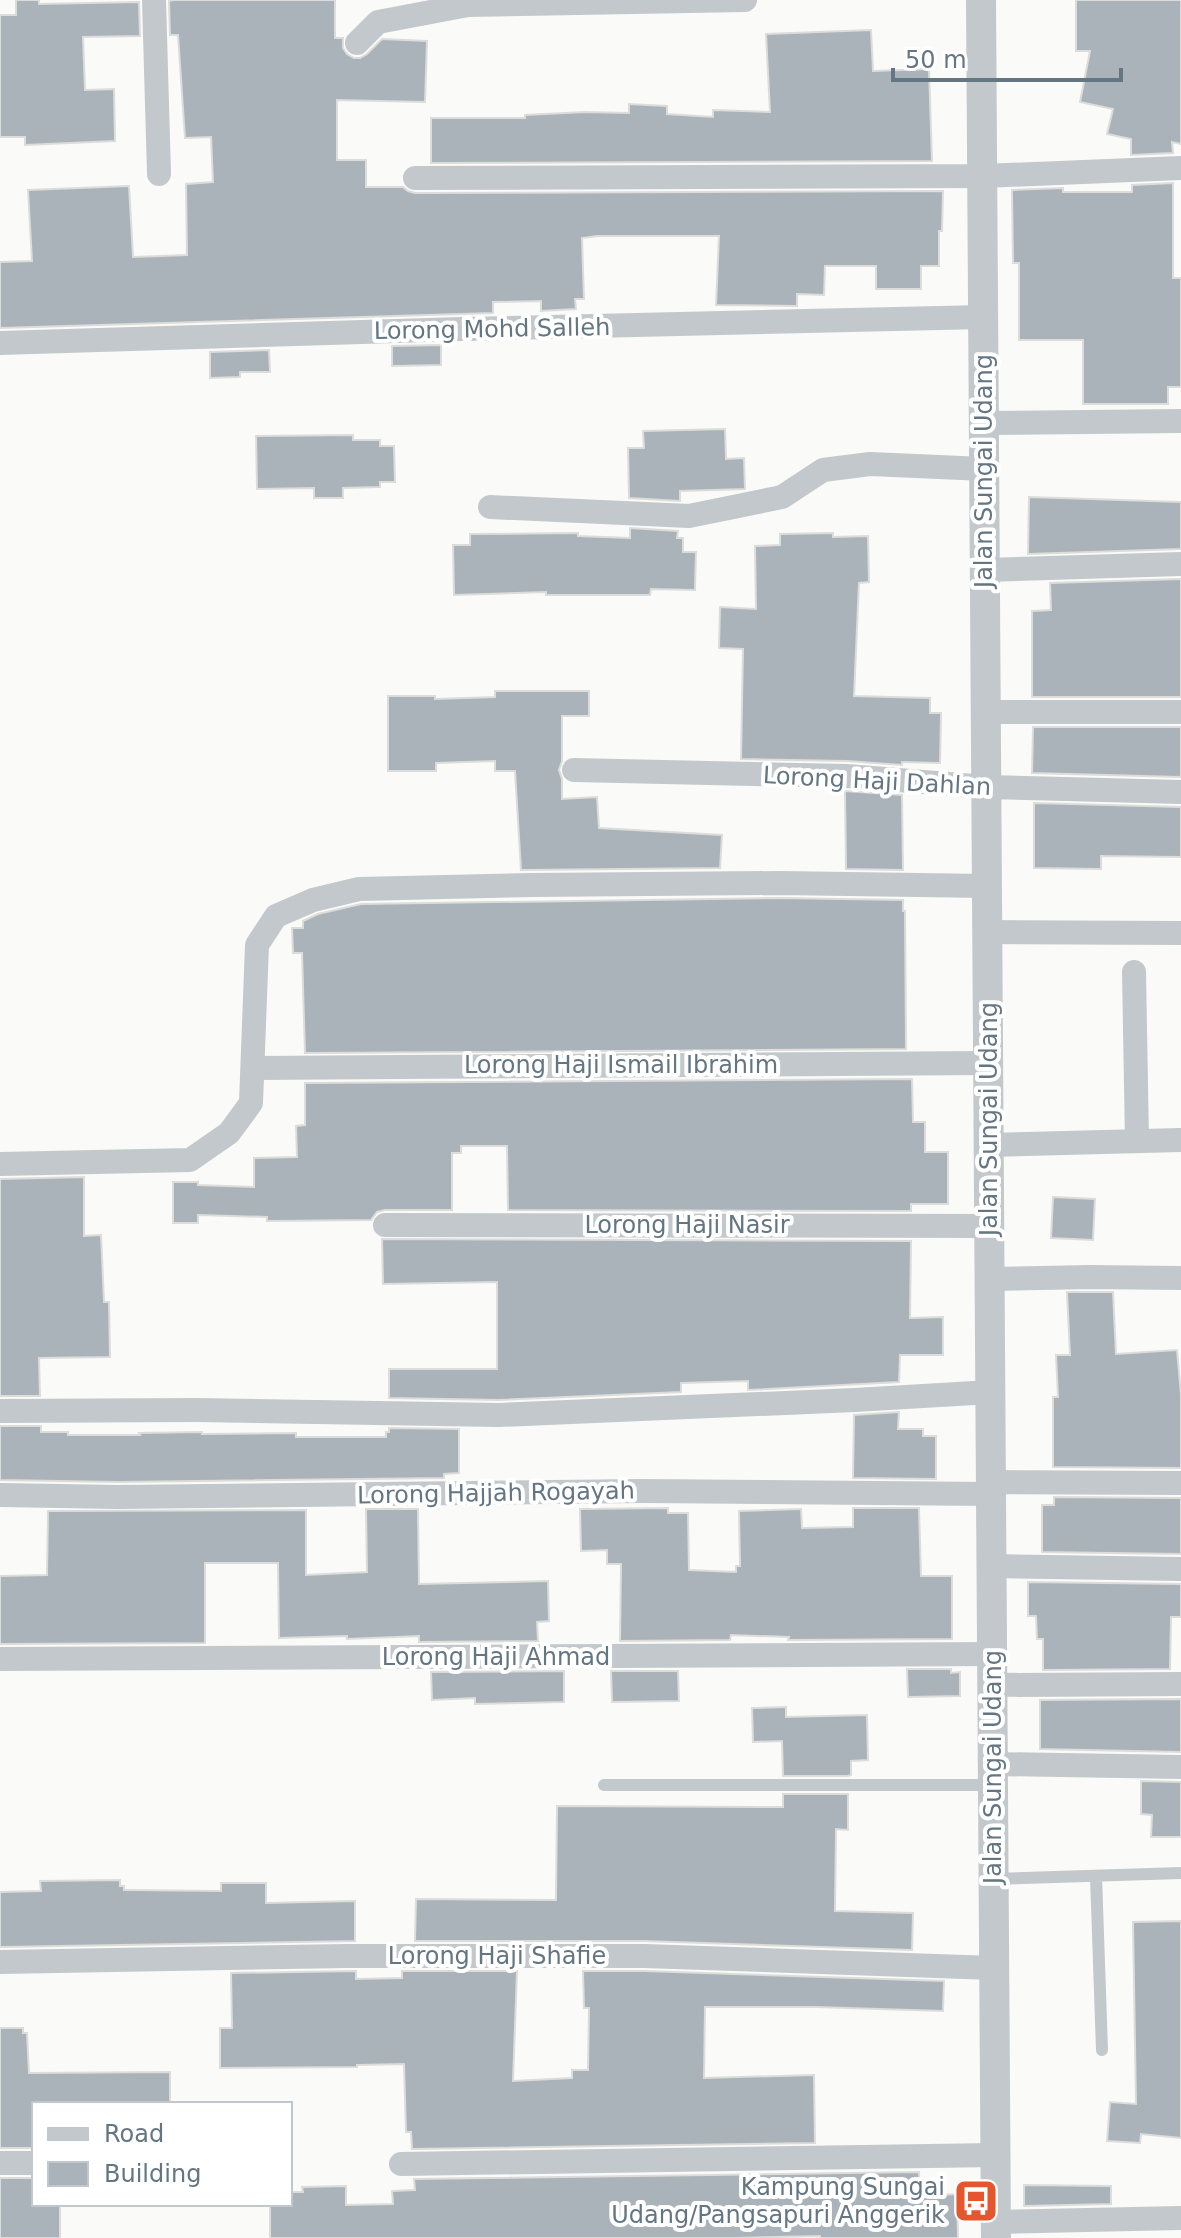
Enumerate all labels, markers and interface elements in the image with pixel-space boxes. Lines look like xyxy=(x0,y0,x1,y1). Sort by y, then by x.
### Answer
scale bar xyxy=(893,32,1121,82)
text: 50 m xyxy=(905,46,967,74)
street label: Lorong Mohd Salleh xyxy=(374,313,610,345)
street label: Jalan Sungai Udang xyxy=(970,354,998,590)
street label: Lorong Haji Dahlan xyxy=(762,761,992,801)
street label: Jalan Sungai Udang xyxy=(975,1002,1003,1238)
street label: Lorong Haji Ismail Ibrahim xyxy=(464,1051,778,1079)
street label: Lorong Haji Nasir xyxy=(584,1211,790,1239)
street label: Lorong Hajjah Rogayah xyxy=(357,1477,635,1509)
street label: Lorong Haji Ahmad xyxy=(382,1643,610,1671)
street label: Jalan Sungai Udang xyxy=(979,1650,1007,1886)
street label: Lorong Haji Shafie xyxy=(388,1942,606,1970)
legend xyxy=(32,2102,292,2206)
text: Road xyxy=(104,2120,164,2148)
text: Building xyxy=(104,2160,201,2188)
place label: Kampung Sungai Udang/Pangsapuri Anggerik xyxy=(611,2173,945,2229)
bus stop icon: Kampung Sungai Udang/Pangsapuri Anggerik xyxy=(952,2177,1000,2225)

